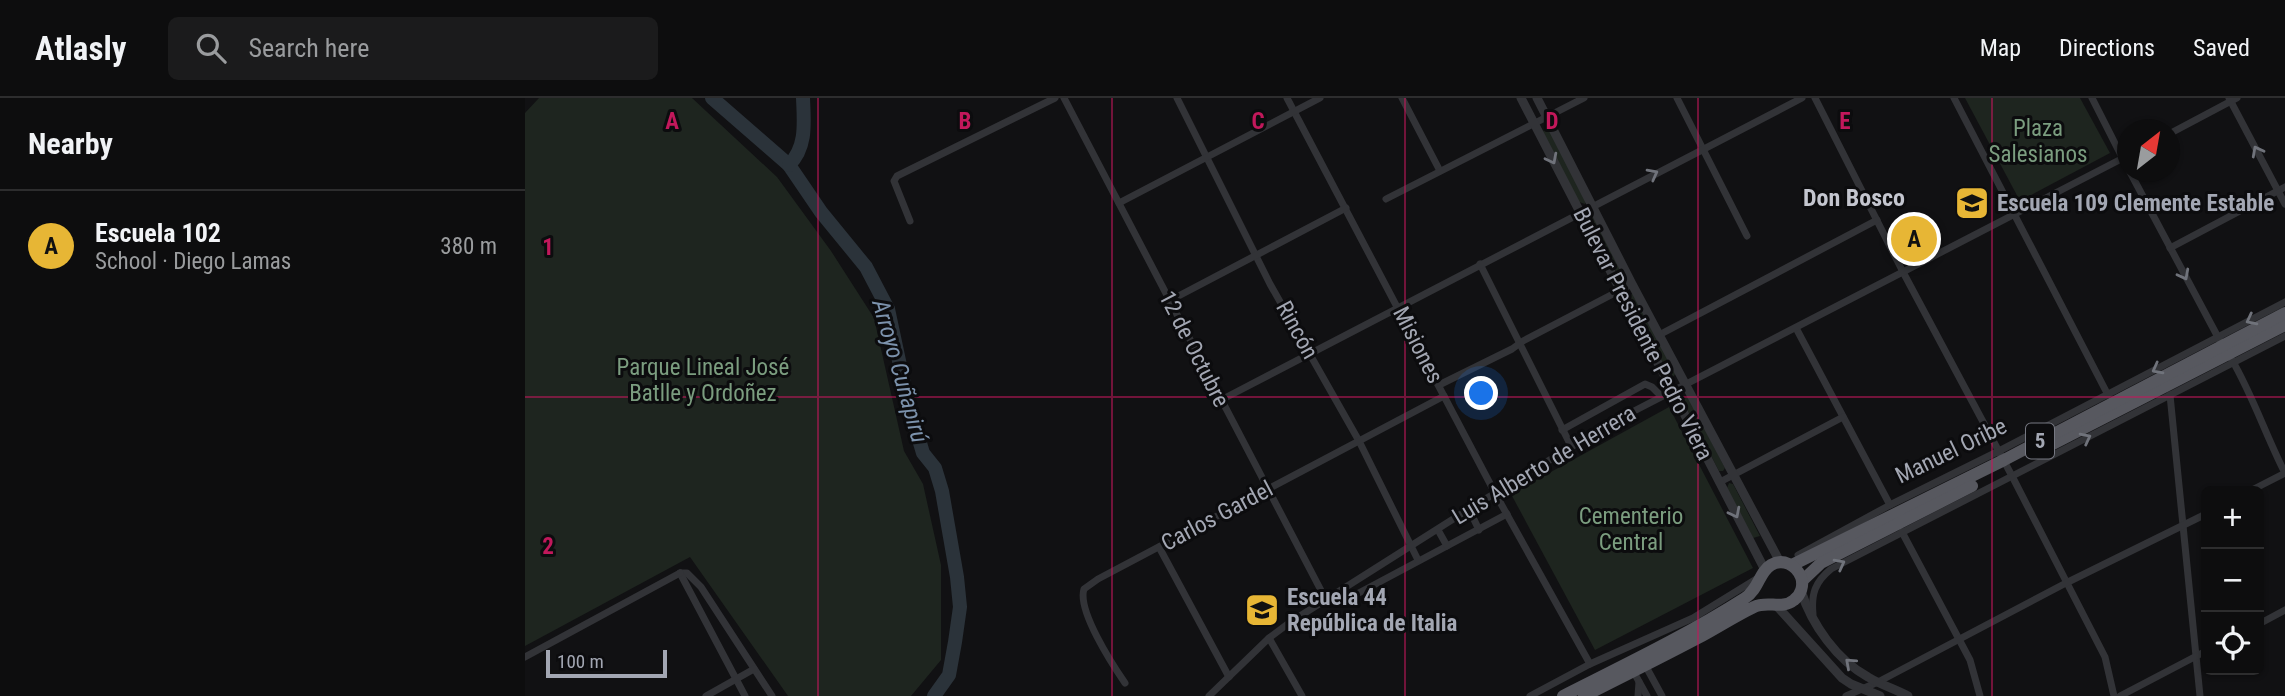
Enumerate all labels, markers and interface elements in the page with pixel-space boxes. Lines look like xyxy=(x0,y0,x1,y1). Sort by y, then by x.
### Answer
search box xyxy=(168,17,658,80)
text: Atlasly xyxy=(35,29,126,68)
icon: search xyxy=(192,29,230,67)
text: Search here xyxy=(248,33,369,63)
text: Map xyxy=(1980,34,2021,62)
text: Directions xyxy=(2059,34,2155,62)
text: Saved xyxy=(2193,34,2250,62)
text: A xyxy=(665,108,679,135)
text: B xyxy=(959,108,971,135)
text: C xyxy=(1251,108,1265,135)
text: D xyxy=(1546,108,1559,135)
text: E xyxy=(1839,108,1851,135)
park label: Plaza Salesianos xyxy=(1989,115,2087,168)
north arrow xyxy=(2117,119,2180,182)
text: Nearby xyxy=(28,126,113,161)
one-way arrow xyxy=(2252,146,2265,158)
one-way arrow xyxy=(1544,151,1557,164)
one-way arrow xyxy=(1646,169,1658,182)
district label: Don Bosco xyxy=(1803,184,1905,212)
school or university icon: Escuela 109 Clemente Estable xyxy=(1953,184,1991,222)
place label: Escuela 109 Clemente Estable xyxy=(1997,190,2274,217)
street label: Bulevar Presidente Pedro Viera xyxy=(1567,203,1719,465)
pin: A xyxy=(1891,213,1937,265)
text: Escuela 102 xyxy=(95,218,221,248)
text: A xyxy=(44,233,58,260)
text: 380 m xyxy=(440,233,497,260)
text: 1 xyxy=(542,234,554,261)
text: School · Diego Lamas xyxy=(95,248,291,275)
one-way arrow xyxy=(2176,268,2189,281)
street label: 12 de Octubre xyxy=(1153,286,1235,412)
water label: Arroyo Cuñapirú xyxy=(866,295,934,447)
street label: Rincón xyxy=(1270,296,1324,364)
street label: Misiones xyxy=(1387,302,1449,388)
one-way arrow xyxy=(2246,311,2258,325)
park label: Parque Lineal José Batlle y Ordoñez xyxy=(617,354,789,407)
one-way arrow xyxy=(2152,361,2164,374)
your location xyxy=(1464,376,1498,410)
street label: Luis Alberto de Herrera xyxy=(1448,400,1640,530)
street label: Manuel Oribe xyxy=(1891,413,2011,489)
road number: 5 xyxy=(2026,424,2054,458)
one-way arrow xyxy=(2079,433,2091,447)
street label: Carlos Gardel xyxy=(1157,475,1277,557)
map controls xyxy=(2201,486,2264,675)
button: + xyxy=(2201,486,2264,549)
park label: Cementerio Central xyxy=(1579,503,1683,556)
one-way arrow xyxy=(1727,506,1741,518)
text: 2 xyxy=(542,533,554,560)
button: − xyxy=(2201,549,2264,612)
one-way arrow xyxy=(1833,559,1845,572)
place label: Escuela 44 República de Italia xyxy=(1287,584,1458,637)
school or university icon: Escuela 44 República de Italia xyxy=(1243,591,1281,629)
button: locate xyxy=(2201,612,2264,675)
scale bar xyxy=(546,647,667,679)
text: 100 m xyxy=(557,650,604,673)
one-way arrow xyxy=(1845,658,1858,671)

